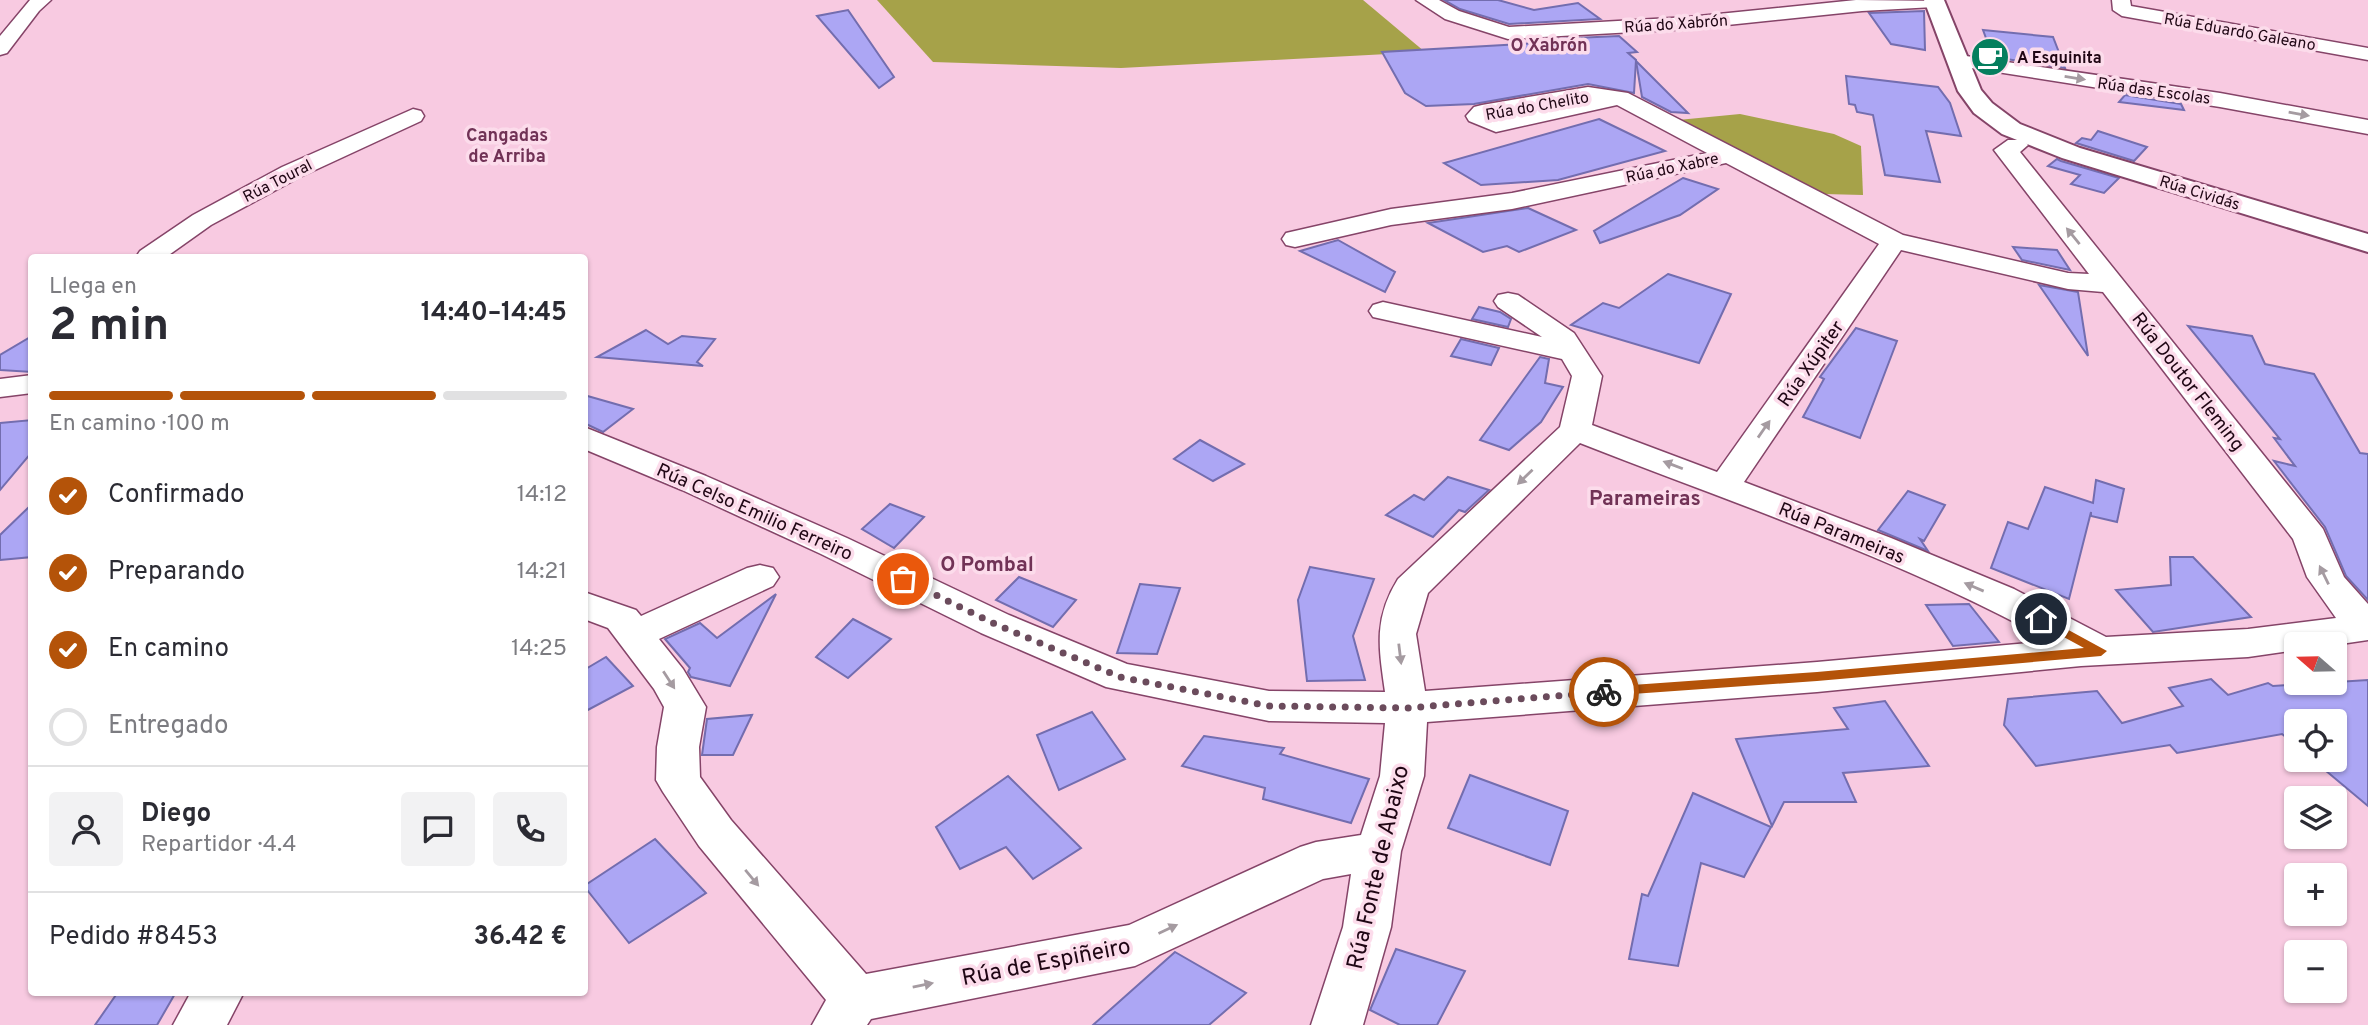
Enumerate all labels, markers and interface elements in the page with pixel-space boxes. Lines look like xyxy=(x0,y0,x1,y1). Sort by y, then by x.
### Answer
street label: Rúa Eduardo Galeano xyxy=(2162,10,2317,56)
street label: Rúa do Xabrón xyxy=(1624,11,1729,39)
district label: O Xabrón xyxy=(1510,35,1588,58)
cafe icon: A Esquinita xyxy=(1969,36,2011,78)
place label: A Esquinita xyxy=(2017,49,2102,69)
one-way arrow xyxy=(2064,73,2086,84)
street label: Rúa das Escolas xyxy=(2096,74,2212,110)
street label: Rúa do Chelito xyxy=(1484,88,1591,126)
one-way arrow xyxy=(2288,109,2310,120)
district label: Cangadas de Arriba xyxy=(466,125,548,169)
street label: Rúa do Xabre xyxy=(1624,149,1721,189)
street label: Rúa Toural xyxy=(240,156,316,208)
street label: Rúa Cividás xyxy=(2157,172,2242,216)
one-way arrow xyxy=(2066,228,2081,245)
text: Llega en xyxy=(49,273,137,302)
text: 14:40–14:45 xyxy=(421,297,567,330)
text: 2 min xyxy=(49,298,169,357)
street label: Rúa Doutor Fleming xyxy=(2126,308,2249,456)
street label: Rúa Xúpiter xyxy=(1773,316,1850,412)
text: En camino · 100 m xyxy=(49,410,230,439)
one-way arrow xyxy=(1757,420,1771,438)
street label: Rúa Celso Emilio Ferreiro xyxy=(652,459,856,567)
one-way arrow xyxy=(1662,460,1683,471)
one-way arrow xyxy=(1517,469,1534,486)
icon: check xyxy=(49,477,87,515)
text: Confirmado xyxy=(108,479,245,512)
text: 14:12 xyxy=(517,481,567,510)
district label: Parameiras xyxy=(1589,486,1701,513)
street label: Rúa Parameiras xyxy=(1775,498,1908,570)
pin xyxy=(873,549,933,609)
district label: O Pombal xyxy=(940,552,1034,579)
icon: check xyxy=(49,554,87,592)
text: Preparando xyxy=(108,556,245,589)
text: 14:21 xyxy=(517,558,567,587)
icon: bag xyxy=(884,560,922,598)
one-way arrow xyxy=(2318,565,2330,585)
one-way arrow xyxy=(1964,581,1985,592)
pin xyxy=(2011,589,2071,649)
icon: home xyxy=(2022,600,2060,638)
icon: check xyxy=(49,631,87,669)
north arrow xyxy=(2284,632,2347,695)
map controls xyxy=(2284,632,2347,1003)
text: En camino xyxy=(108,633,229,666)
text: 14:25 xyxy=(511,635,567,664)
one-way arrow xyxy=(1394,643,1405,665)
courier xyxy=(1569,657,1639,727)
one-way arrow xyxy=(662,671,675,690)
icon: bike xyxy=(1585,673,1623,711)
button: locate xyxy=(2284,709,2347,772)
text: Entregado xyxy=(108,710,228,743)
street label: Rúa Fonte de Abaixo xyxy=(1342,763,1417,972)
button: layers xyxy=(2284,786,2347,849)
button: person xyxy=(49,792,123,866)
button: chat xyxy=(401,792,475,866)
button: phone xyxy=(493,792,567,866)
text: Diego xyxy=(141,798,211,831)
text: Repartidor · 4.4 xyxy=(141,831,297,860)
button: + xyxy=(2284,863,2347,926)
one-way arrow xyxy=(744,869,759,886)
text: Pedido #8453 xyxy=(49,921,218,954)
text: 36.42 € xyxy=(474,921,567,954)
one-way arrow xyxy=(1158,924,1178,935)
street label: Rúa de Espiñeiro xyxy=(960,933,1133,994)
button: − xyxy=(2284,940,2347,1003)
one-way arrow xyxy=(912,980,934,991)

